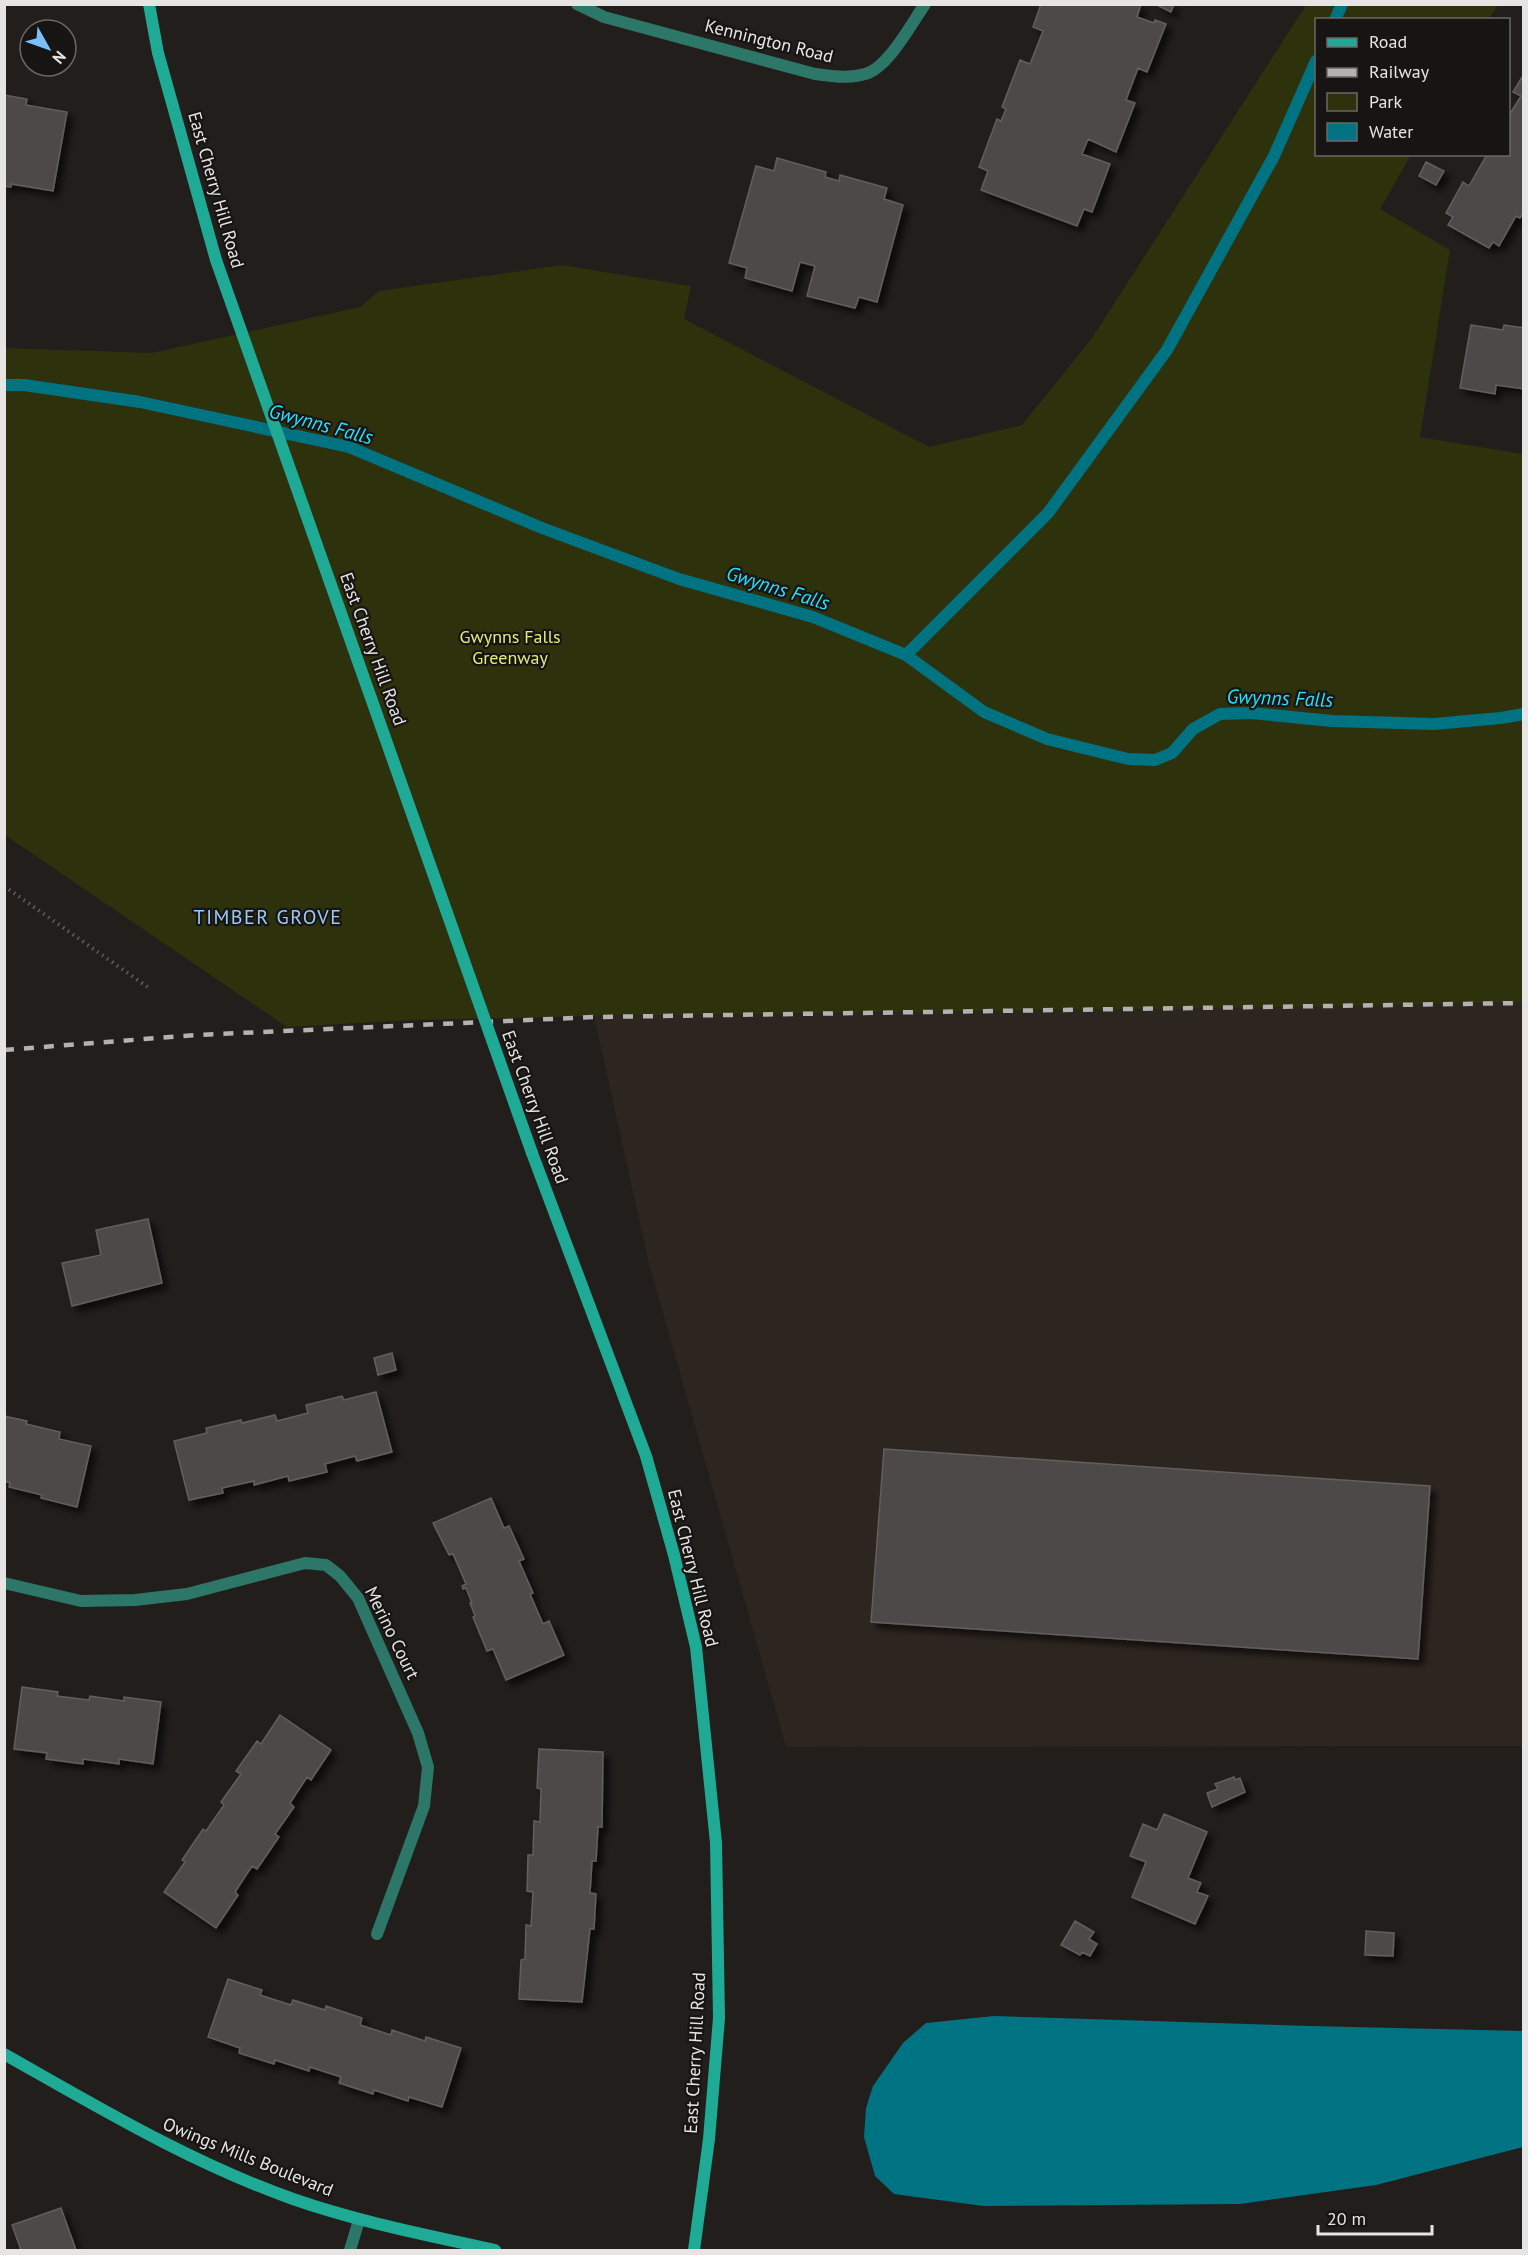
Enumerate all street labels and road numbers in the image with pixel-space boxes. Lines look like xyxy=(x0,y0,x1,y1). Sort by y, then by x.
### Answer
street label: Kennington Road xyxy=(702,13,836,68)
street label: East Cherry Hill Road xyxy=(183,109,250,271)
street label: East Cherry Hill Road xyxy=(335,569,412,729)
street label: East Cherry Hill Road xyxy=(497,1027,574,1187)
street label: East Cherry Hill Road xyxy=(663,1487,724,1649)
street label: Merino Court xyxy=(360,1583,425,1683)
street label: East Cherry Hill Road xyxy=(679,1972,710,2134)
street label: Owings Mills Boulevard xyxy=(160,2112,337,2201)

